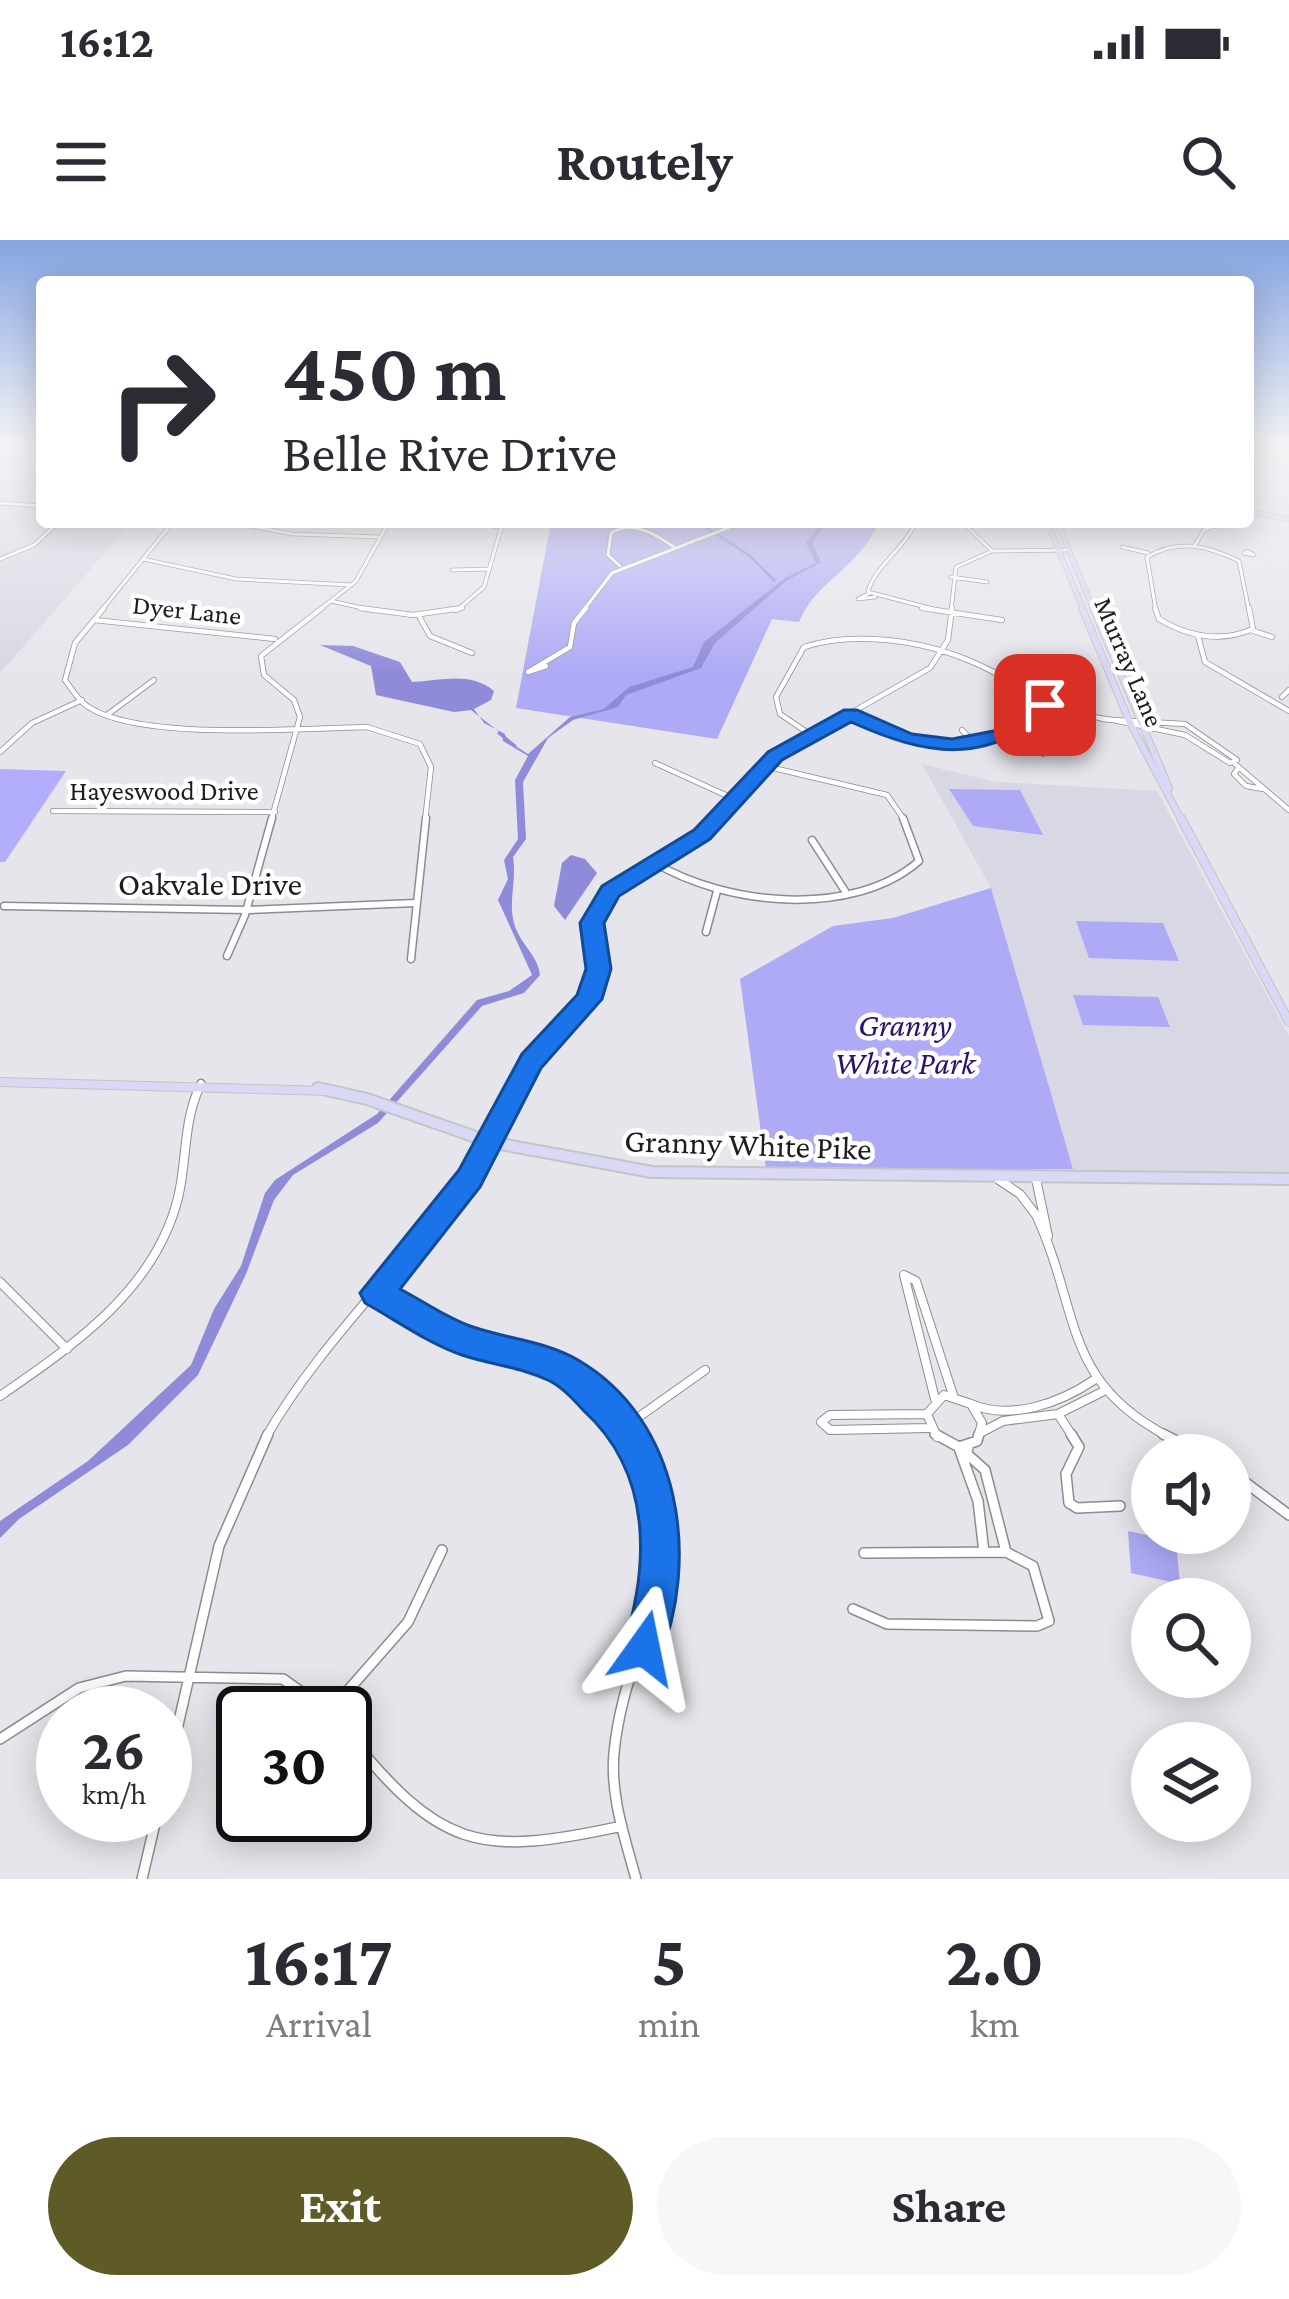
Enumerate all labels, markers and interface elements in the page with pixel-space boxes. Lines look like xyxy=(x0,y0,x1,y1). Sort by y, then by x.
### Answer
text: 16:12 xyxy=(60,17,154,67)
icon: menu xyxy=(48,129,114,195)
icon: search xyxy=(1175,129,1241,195)
text: Routely xyxy=(556,132,733,192)
icon: right xyxy=(84,324,240,480)
text: 450 m xyxy=(282,325,506,418)
text: Belle Rive Drive xyxy=(282,423,617,483)
street label: Dyer Lane xyxy=(131,589,243,631)
street label: Murray Lane xyxy=(1088,593,1170,731)
pin xyxy=(994,654,1096,756)
icon: arrive xyxy=(1012,672,1078,738)
street label: Hayeswood Drive xyxy=(69,776,259,806)
street label: Oakvale Drive xyxy=(118,865,302,902)
park label: Granny White Park xyxy=(835,1006,977,1081)
street label: Granny White Pike xyxy=(624,1121,872,1167)
map controls xyxy=(1131,1434,1251,1842)
button: sound xyxy=(1131,1434,1251,1554)
button: search xyxy=(1131,1578,1251,1698)
position arrow xyxy=(581,1585,707,1711)
speed limit sign: 30 xyxy=(216,1686,372,1842)
text: 26 xyxy=(82,1715,146,1782)
button: layers xyxy=(1131,1722,1251,1842)
text: km/h xyxy=(82,1777,146,1810)
text: 16:17 xyxy=(245,1920,393,2000)
text: 5 xyxy=(652,1920,687,2000)
text: 2.0 xyxy=(945,1920,1044,2000)
text: Arrival xyxy=(266,2002,372,2045)
text: min xyxy=(638,2002,700,2045)
text: km xyxy=(970,2002,1020,2045)
button: Exit xyxy=(48,2137,633,2275)
button: Share xyxy=(657,2137,1241,2275)

